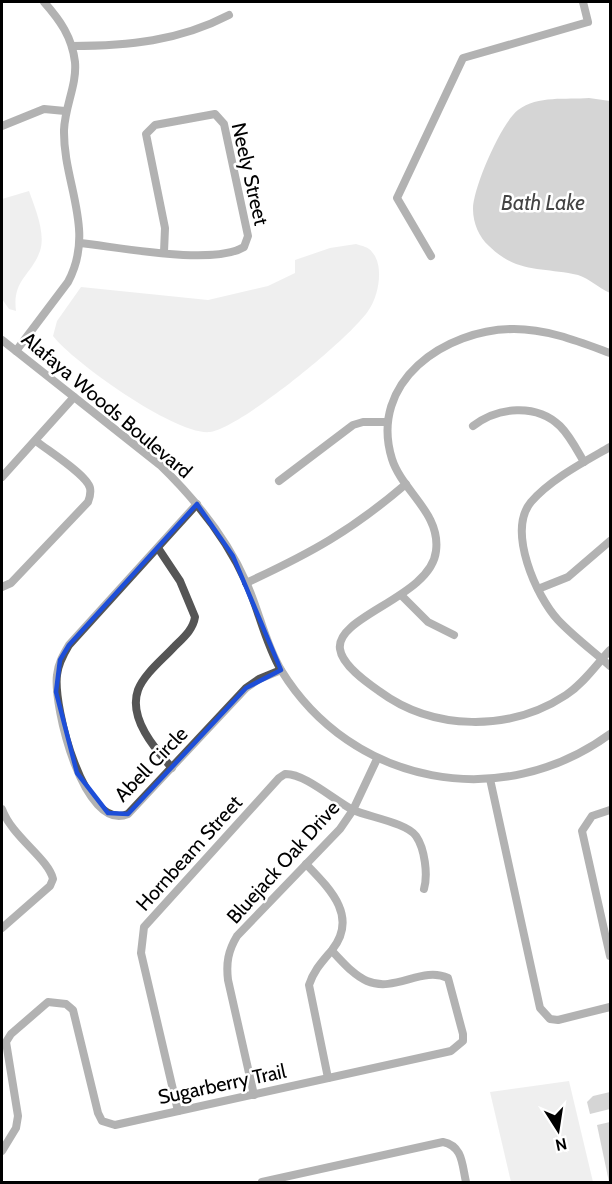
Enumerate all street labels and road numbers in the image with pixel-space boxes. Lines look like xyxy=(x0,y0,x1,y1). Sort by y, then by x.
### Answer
street label: Neely Street xyxy=(227,120,274,228)
street label: Alafaya Woods Boulevard xyxy=(17,327,197,483)
street label: Abell Circle xyxy=(109,722,193,806)
street label: Hornbeam Street xyxy=(131,790,247,916)
street label: Bluejack Oak Drive xyxy=(222,796,344,928)
street label: Sugarberry Trail xyxy=(156,1059,288,1109)

